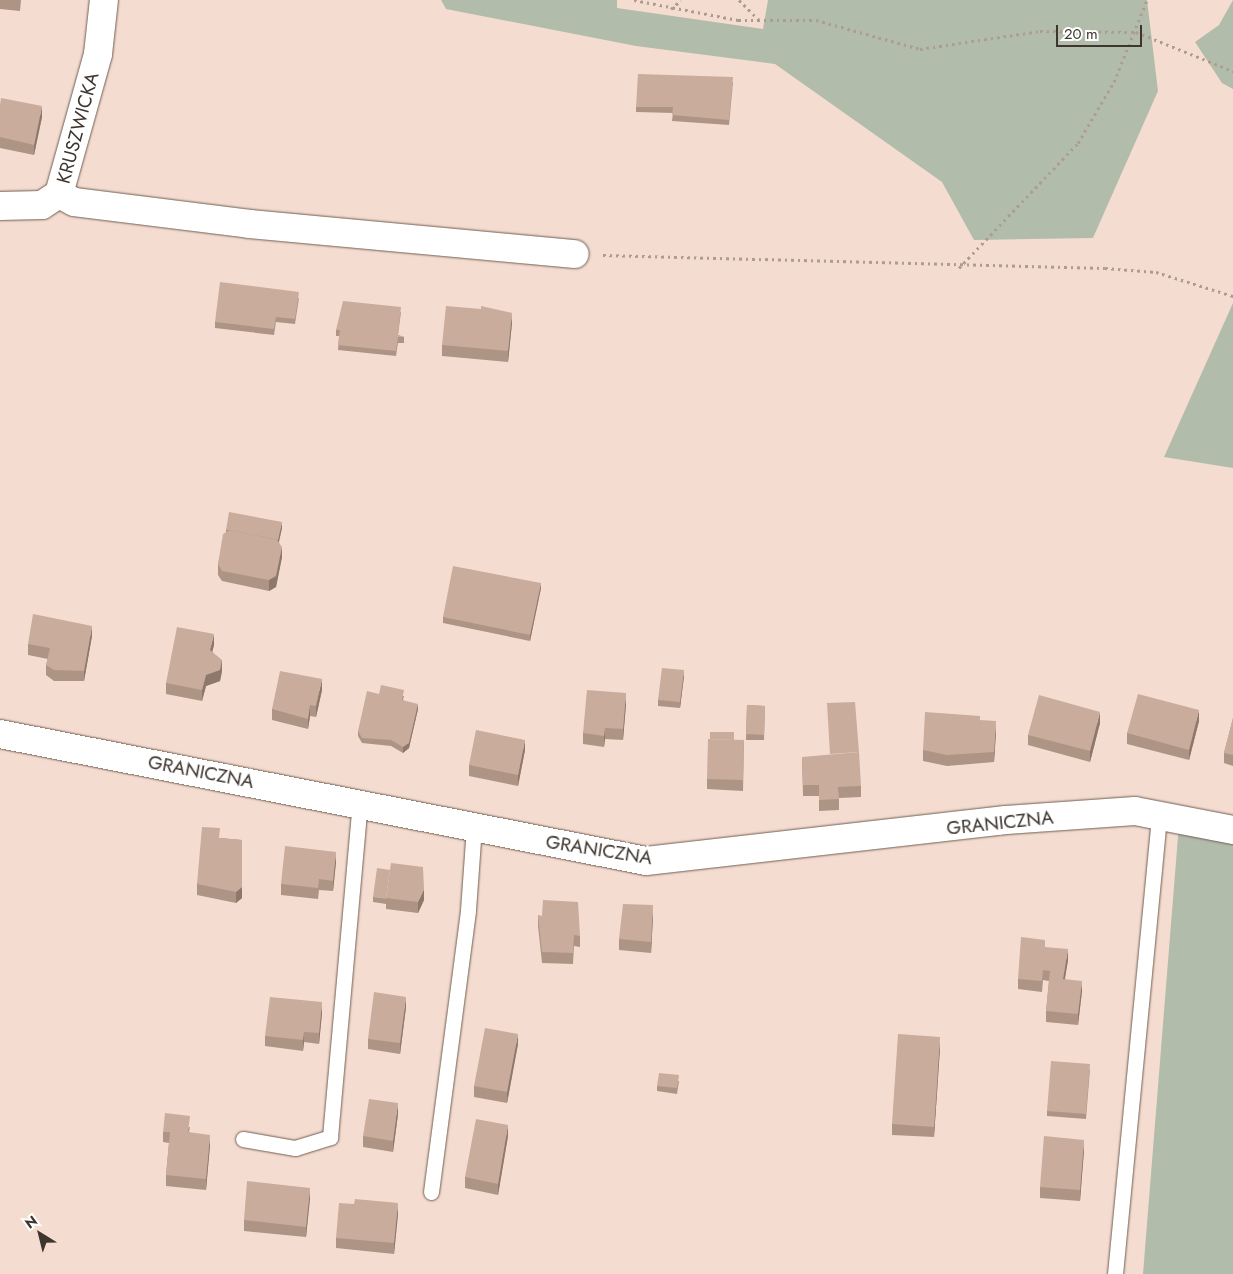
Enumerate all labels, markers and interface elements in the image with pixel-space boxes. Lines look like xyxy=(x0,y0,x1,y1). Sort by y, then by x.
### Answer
scale bar xyxy=(1058,15,1144,47)
text: 20 m xyxy=(1064,23,1098,45)
street label: KRUSZWICKA xyxy=(52,70,104,186)
street label: GRANICZNA xyxy=(146,751,256,793)
street label: GRANICZNA xyxy=(945,806,1055,840)
street label: GRANICZNA xyxy=(544,830,654,870)
north arrow xyxy=(15,1209,65,1259)
text: N xyxy=(21,1211,42,1233)

